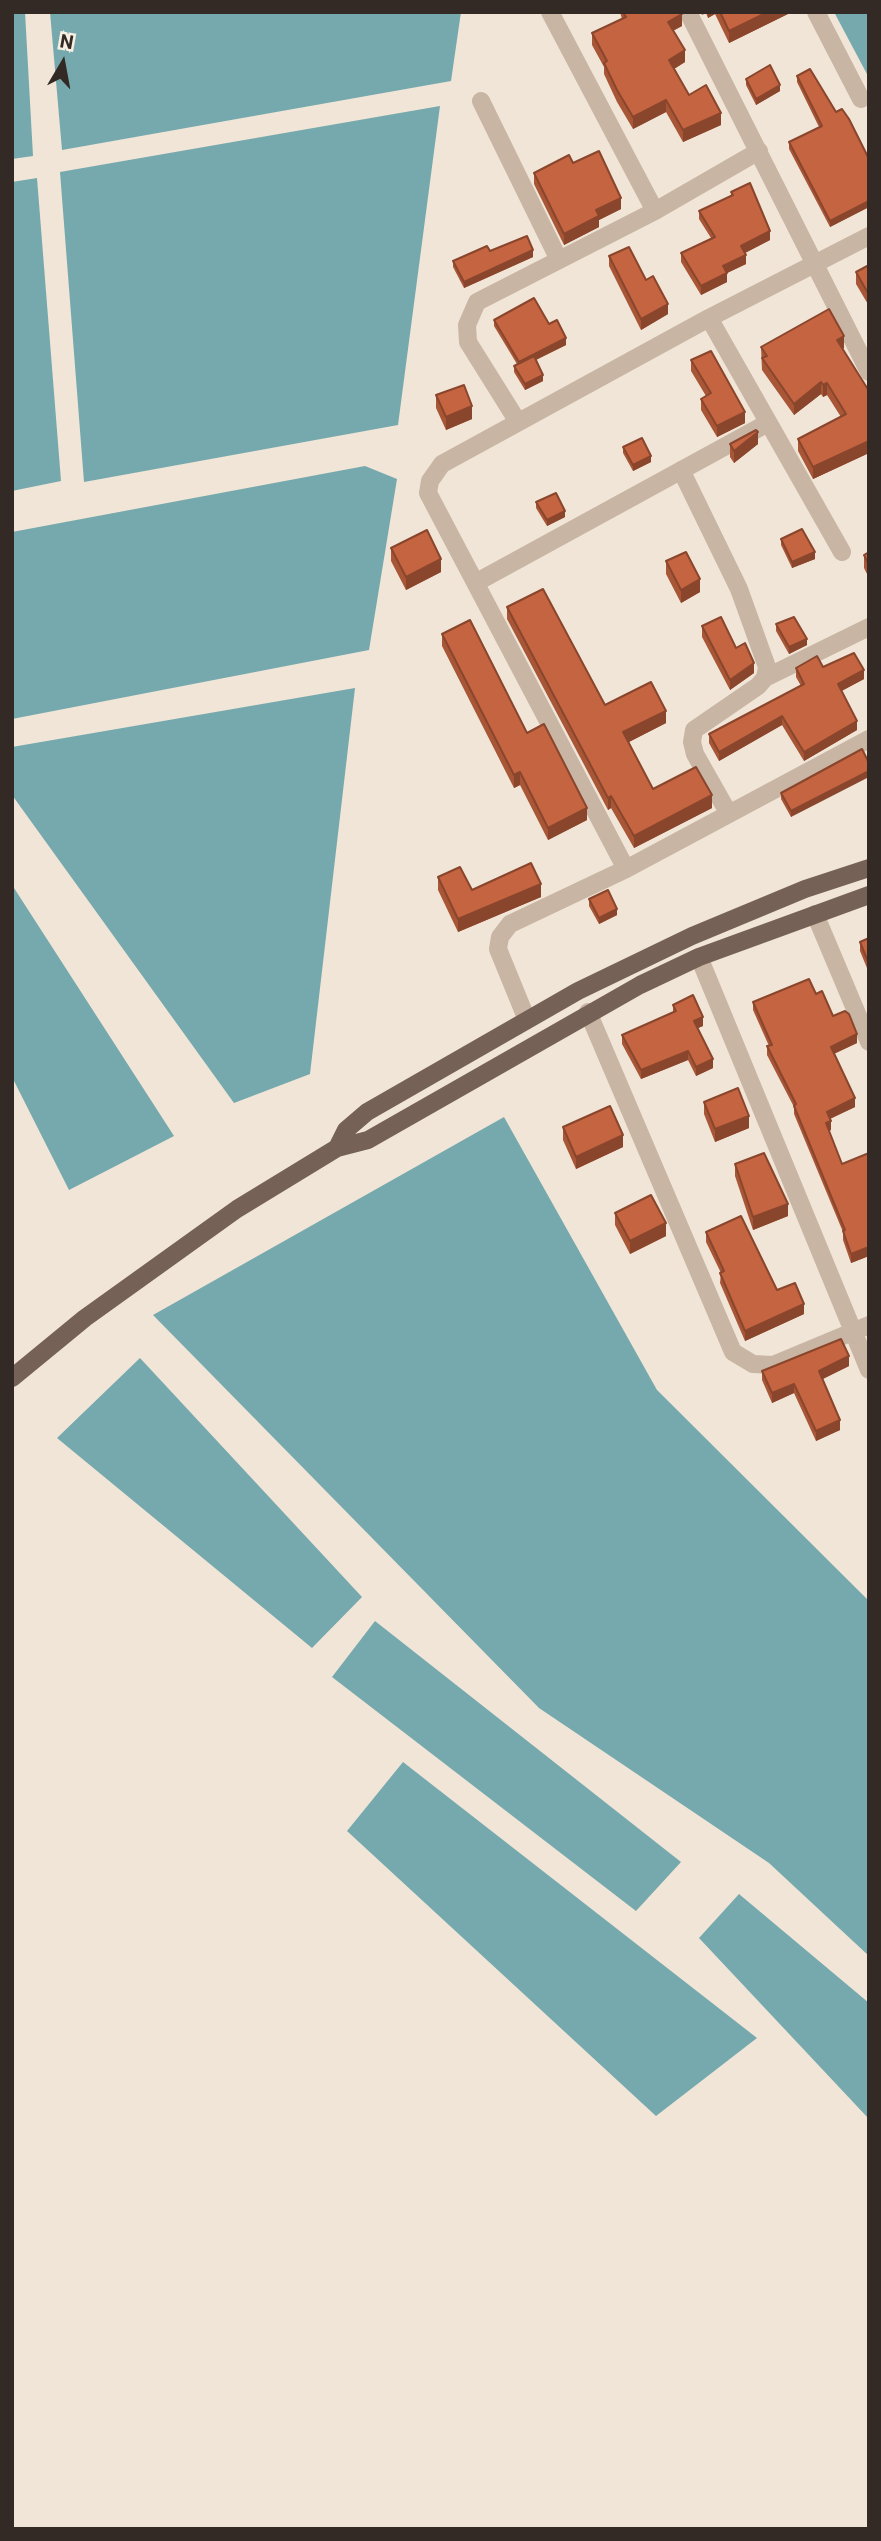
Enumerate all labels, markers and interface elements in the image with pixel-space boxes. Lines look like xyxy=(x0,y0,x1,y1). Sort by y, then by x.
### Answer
north arrow xyxy=(28,28,98,98)
text: N xyxy=(58,29,75,54)

